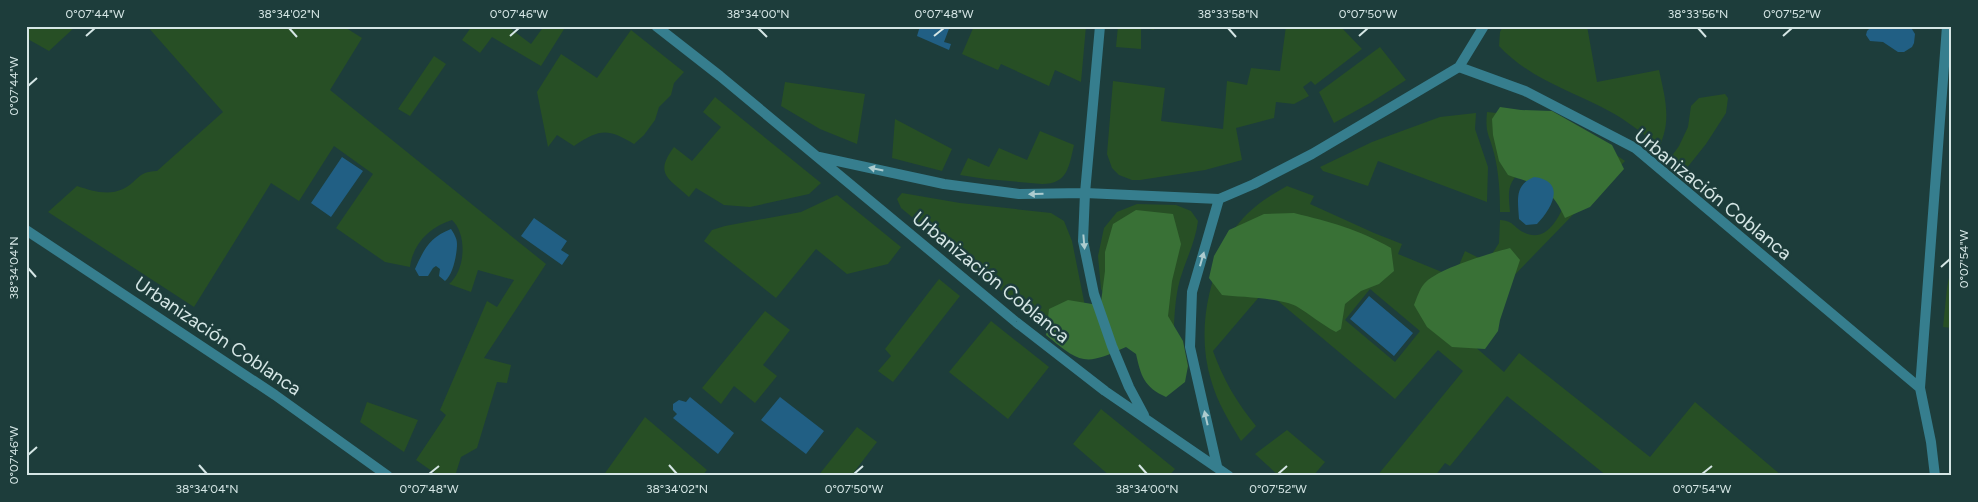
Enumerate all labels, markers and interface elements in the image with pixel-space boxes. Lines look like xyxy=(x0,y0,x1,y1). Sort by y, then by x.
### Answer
text: 0°07'44"W xyxy=(66,7,125,21)
text: 38°34'02"N xyxy=(258,7,320,21)
text: 0°07'46"W xyxy=(490,7,549,21)
text: 38°34'00"N xyxy=(726,7,790,21)
text: 0°07'48"W xyxy=(915,7,974,21)
text: 38°33'58"N xyxy=(1197,7,1259,21)
text: 0°07'50"W xyxy=(1339,7,1398,21)
text: 38°33'56"N xyxy=(1668,7,1728,21)
text: 0°07'52"W xyxy=(1763,7,1821,21)
text: 0°07'44"W xyxy=(7,56,21,115)
street label: Urbanización Coblanca xyxy=(1630,123,1796,265)
one-way arrow xyxy=(869,165,884,173)
one-way arrow xyxy=(1028,190,1044,198)
street label: Urbanización Coblanca xyxy=(908,206,1074,348)
text: 0°07'54"W xyxy=(1957,229,1971,288)
one-way arrow xyxy=(1081,234,1089,250)
text: 38°34'04"N xyxy=(7,237,21,299)
one-way arrow xyxy=(1198,251,1206,266)
street label: Urbanización Coblanca xyxy=(130,272,306,400)
one-way arrow xyxy=(1202,411,1210,426)
text: 0°07'46"W xyxy=(7,425,21,484)
text: 38°34'04"N xyxy=(176,482,238,496)
text: 0°07'48"W xyxy=(400,482,459,496)
text: 38°34'02"N xyxy=(646,482,708,496)
text: 0°07'50"W xyxy=(825,482,884,496)
text: 38°34'00"N xyxy=(1115,482,1179,496)
text: 0°07'52"W xyxy=(1249,482,1307,496)
text: 0°07'54"W xyxy=(1673,482,1732,496)

